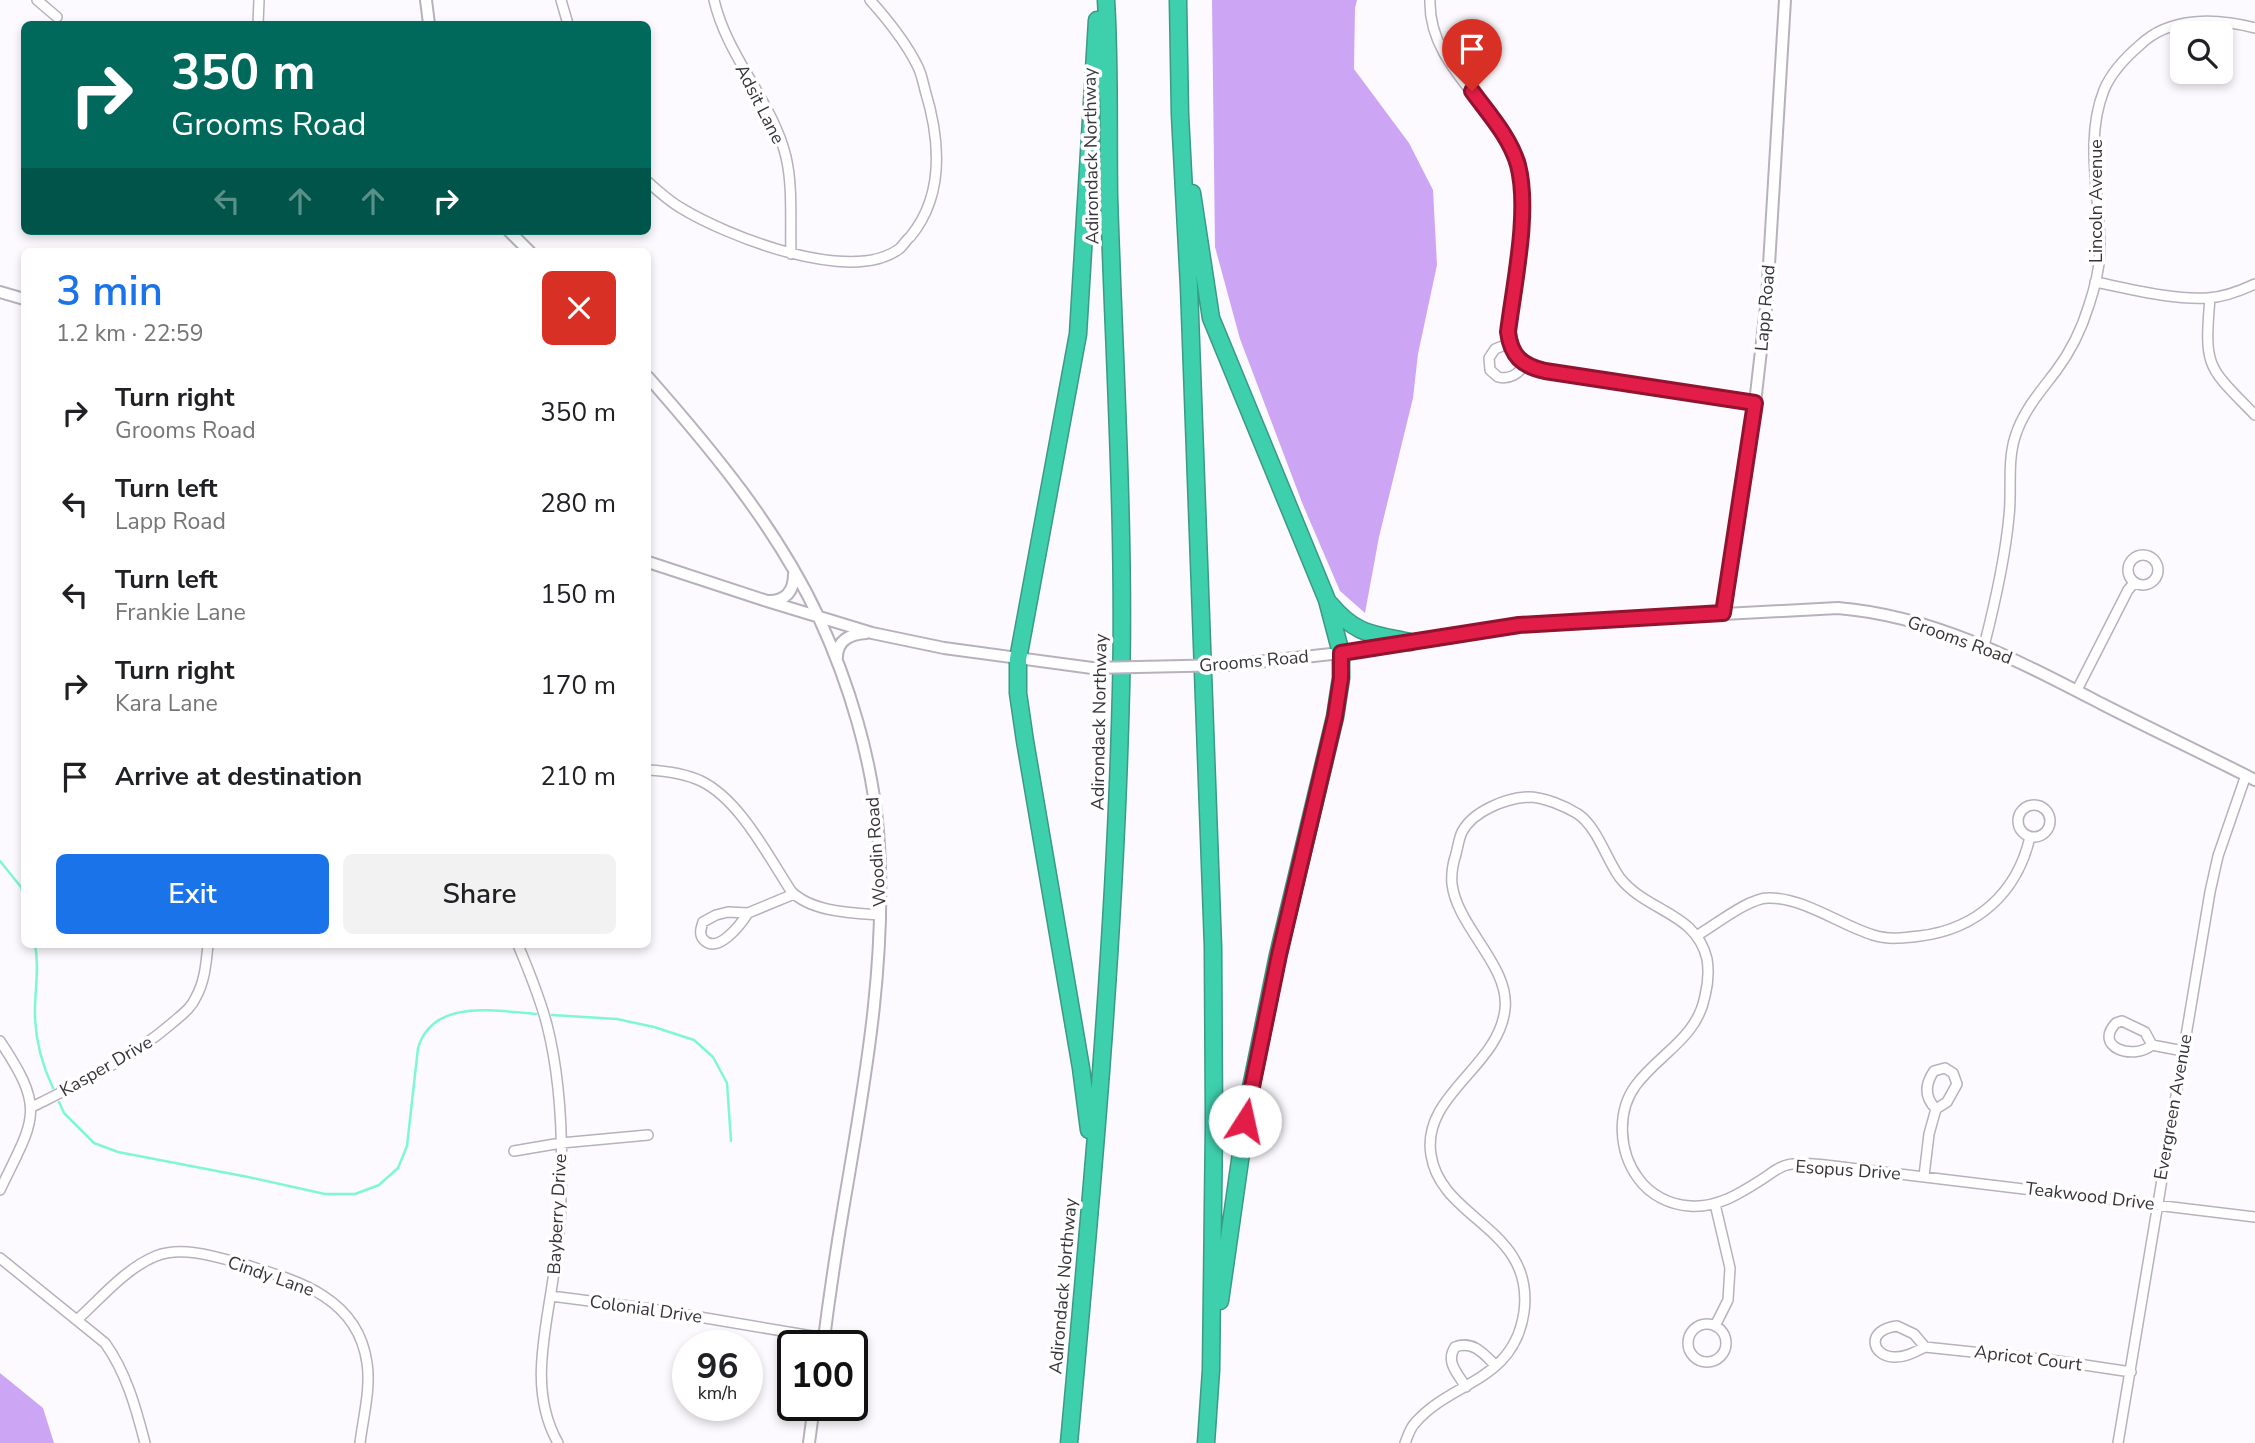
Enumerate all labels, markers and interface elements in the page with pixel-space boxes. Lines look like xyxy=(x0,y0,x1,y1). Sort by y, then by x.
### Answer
pin xyxy=(1442,19,1502,91)
map controls xyxy=(2170,21,2233,84)
button: search xyxy=(2170,21,2233,84)
icon: arrive xyxy=(1453,30,1491,68)
text: 350 m xyxy=(171,39,315,106)
icon: right xyxy=(56,49,147,140)
street label: Adsit Lane xyxy=(730,60,790,148)
street label: Adirondack Northway xyxy=(1077,67,1105,245)
text: Grooms Road xyxy=(171,103,367,146)
street label: Lincoln Avenue xyxy=(2084,139,2108,263)
icon: left xyxy=(208,182,246,220)
icon: ahead xyxy=(281,182,319,220)
icon: ahead xyxy=(354,182,392,220)
icon: right xyxy=(427,182,465,220)
text: 3 min xyxy=(56,263,163,320)
street label: Lapp Road xyxy=(1749,264,1781,352)
button: close xyxy=(542,271,616,345)
text: 1.2 km · 22:59 xyxy=(56,318,203,349)
text: Turn right xyxy=(115,380,234,415)
icon: right xyxy=(56,394,94,432)
text: 350 m xyxy=(540,395,616,430)
text: Grooms Road xyxy=(115,415,256,446)
text: Turn left xyxy=(115,471,218,506)
icon: left xyxy=(56,485,94,523)
text: 280 m xyxy=(540,486,616,521)
text: Lapp Road xyxy=(115,506,226,537)
text: Turn left xyxy=(115,562,218,597)
icon: left xyxy=(56,576,94,614)
text: 150 m xyxy=(540,577,616,612)
text: Frankie Lane xyxy=(115,597,246,628)
street label: Grooms Road xyxy=(1904,610,2016,670)
street label: Adirondack Northway xyxy=(1085,633,1113,811)
street label: Grooms Road xyxy=(1198,644,1310,678)
text: Turn right xyxy=(115,653,234,688)
icon: right xyxy=(56,667,94,705)
text: 170 m xyxy=(540,668,616,703)
text: Kara Lane xyxy=(115,688,218,719)
icon: arrive xyxy=(56,758,94,796)
text: Arrive at destination xyxy=(115,759,362,794)
text: 210 m xyxy=(540,759,616,794)
street label: Woodin Road xyxy=(860,796,892,908)
button: Exit xyxy=(56,854,329,934)
button: Share xyxy=(343,854,616,934)
street label: Kasper Drive xyxy=(55,1030,157,1102)
street label: Evergreen Avenue xyxy=(2148,1032,2198,1182)
position arrow xyxy=(1208,1084,1282,1158)
street label: Bayberry Drive xyxy=(542,1153,572,1275)
street label: Esopus Drive xyxy=(1794,1154,1902,1186)
street label: Teakwood Drive xyxy=(2024,1176,2156,1216)
street label: Adirondack Northway xyxy=(1043,1196,1083,1375)
street label: Cindy Lane xyxy=(225,1250,317,1302)
street label: Colonial Drive xyxy=(588,1289,704,1329)
speed limit sign: 100 xyxy=(777,1330,868,1421)
street label: Apricot Court xyxy=(1973,1340,2084,1377)
text: 96 xyxy=(696,1343,739,1390)
text: km/h xyxy=(698,1381,737,1405)

